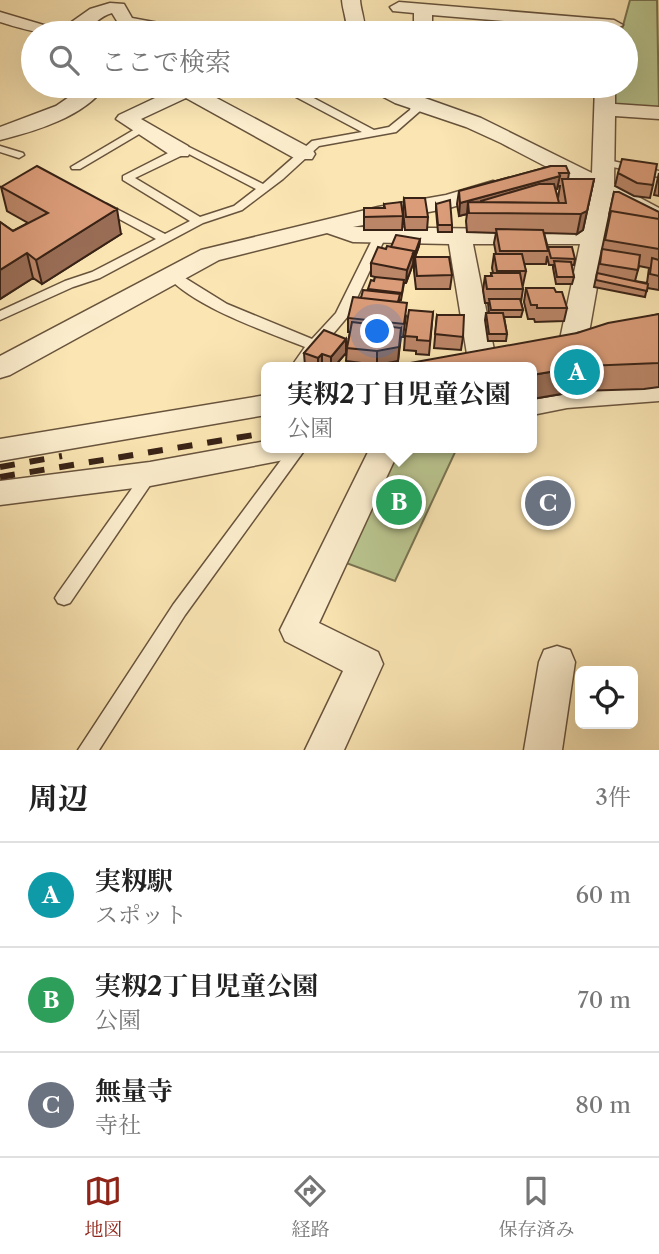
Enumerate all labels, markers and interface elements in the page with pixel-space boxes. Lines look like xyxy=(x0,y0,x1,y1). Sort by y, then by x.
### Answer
search box xyxy=(21,21,638,98)
icon: search xyxy=(45,41,83,79)
text: ここで検索 xyxy=(101,46,231,78)
your location xyxy=(360,314,394,348)
pin: A xyxy=(554,346,600,398)
popup xyxy=(261,362,537,453)
text: 実籾2丁目児童公園 xyxy=(287,378,511,410)
text: 公園 xyxy=(287,414,333,442)
pin: B xyxy=(376,476,422,528)
pin: C xyxy=(525,477,571,529)
map controls xyxy=(575,666,638,729)
button: locate xyxy=(575,666,638,729)
text: 周辺 xyxy=(28,780,88,817)
text: 3件 xyxy=(595,783,631,811)
text: 実籾駅 xyxy=(95,865,173,897)
text: A xyxy=(42,881,60,909)
text: 60 m xyxy=(575,881,631,909)
text: スポット xyxy=(95,901,187,929)
text: 実籾2丁目児童公園 xyxy=(95,970,318,1002)
text: B xyxy=(42,986,60,1014)
text: 70 m xyxy=(578,986,631,1014)
text: 公園 xyxy=(95,1006,141,1034)
text: 無量寺 xyxy=(95,1075,173,1107)
text: C xyxy=(42,1091,60,1119)
text: 80 m xyxy=(575,1091,631,1119)
text: 寺社 xyxy=(95,1111,141,1139)
tab: 地図 xyxy=(84,1172,123,1241)
tab: 経路 xyxy=(291,1172,330,1241)
tab: 保存済み xyxy=(498,1172,575,1241)

